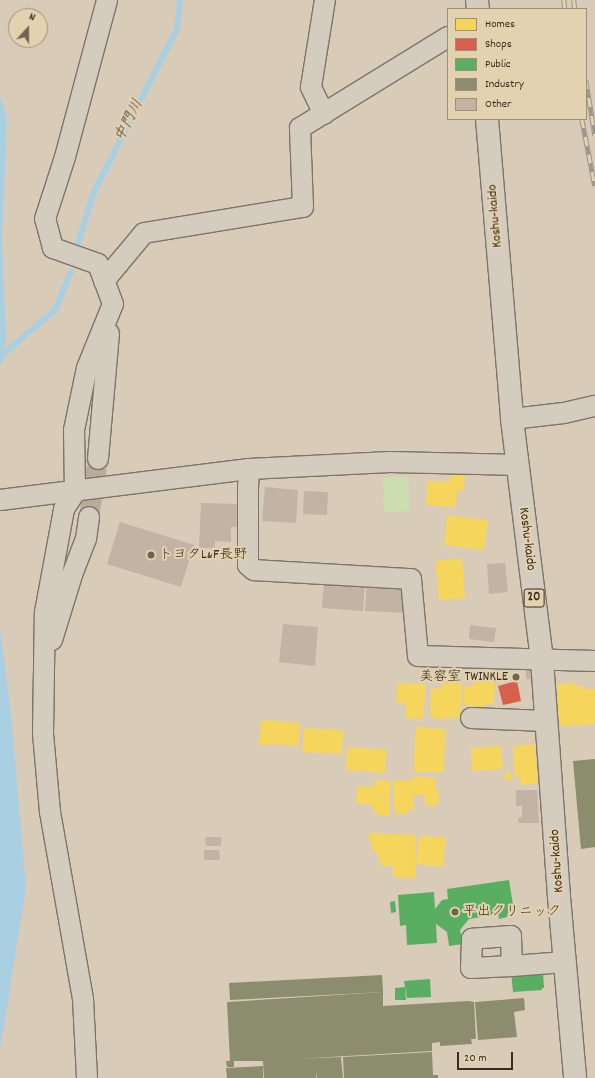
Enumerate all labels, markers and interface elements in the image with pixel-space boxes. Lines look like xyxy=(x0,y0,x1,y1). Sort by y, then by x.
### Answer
north arrow xyxy=(8,8,48,48)
legend xyxy=(447,8,587,120)
text: N xyxy=(27,9,37,26)
text: Homes xyxy=(485,16,515,33)
text: Shops xyxy=(485,36,512,53)
text: Public xyxy=(485,56,511,73)
text: Industry xyxy=(485,76,524,93)
text: Other xyxy=(485,96,512,113)
water label: 中門川 xyxy=(112,97,148,145)
street label: Koshu-kaido xyxy=(484,184,506,248)
street label: Koshu-kaido xyxy=(515,506,539,572)
place label: トヨタL&F長野 xyxy=(159,547,247,563)
marker: トヨタL&F長野 xyxy=(146,550,156,560)
road number: 20 xyxy=(523,587,545,609)
place label: 美容室 TWINKLE xyxy=(419,669,508,685)
marker: 美容室 TWINKLE xyxy=(511,672,521,682)
street label: Koshu-kaido xyxy=(546,829,568,893)
place label: 平出クリニック xyxy=(463,904,561,920)
marker: 平出クリニック xyxy=(450,907,460,917)
scale bar xyxy=(459,1044,515,1070)
text: 20 m xyxy=(464,1050,487,1067)

